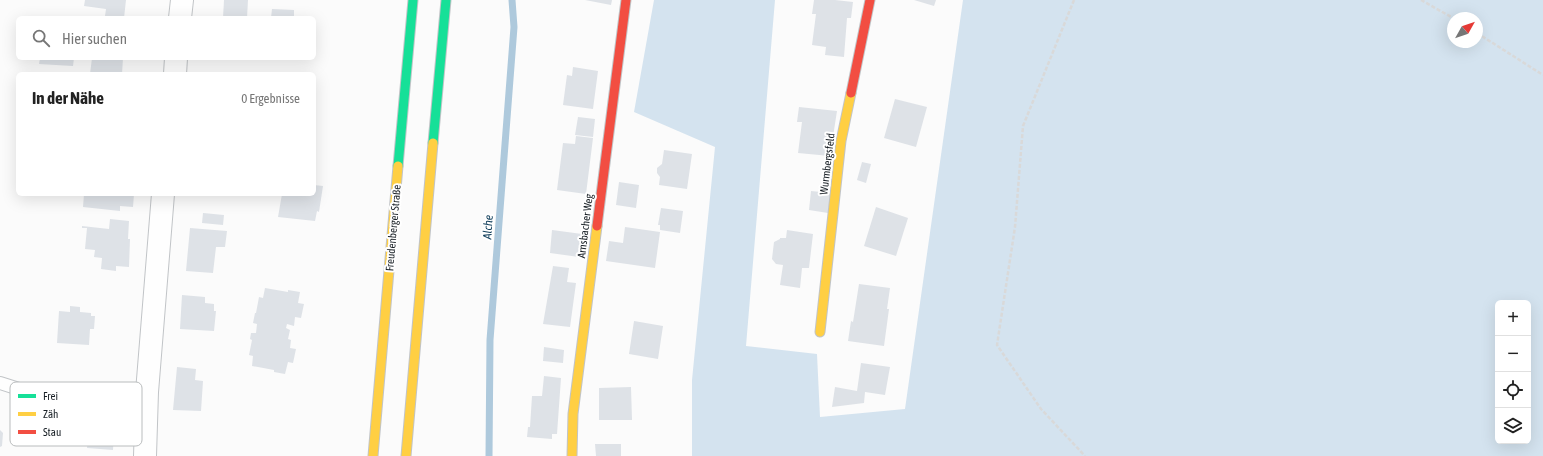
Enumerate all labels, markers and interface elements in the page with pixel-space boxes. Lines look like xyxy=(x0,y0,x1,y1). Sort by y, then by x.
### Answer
north arrow xyxy=(1447,12,1483,48)
search box xyxy=(16,16,316,60)
icon: search xyxy=(30,27,52,49)
text: Hier suchen xyxy=(62,30,127,47)
text: In der Nähe xyxy=(32,88,104,108)
text: 0 Ergebnisse xyxy=(241,91,300,106)
street label: Wurmbergsfeld xyxy=(817,132,837,196)
street label: Freudenberger Straße xyxy=(383,184,403,272)
street label: Arnsbacher Weg xyxy=(575,193,595,259)
water label: Alche xyxy=(480,214,496,241)
map controls xyxy=(1495,300,1531,444)
button: + xyxy=(1495,300,1531,336)
button: − xyxy=(1495,336,1531,372)
button: locate xyxy=(1495,372,1531,408)
legend xyxy=(10,382,142,446)
text: Frei xyxy=(43,390,58,402)
text: Zäh xyxy=(43,408,58,420)
button: layers xyxy=(1495,408,1531,444)
text: Stau xyxy=(43,426,61,438)

